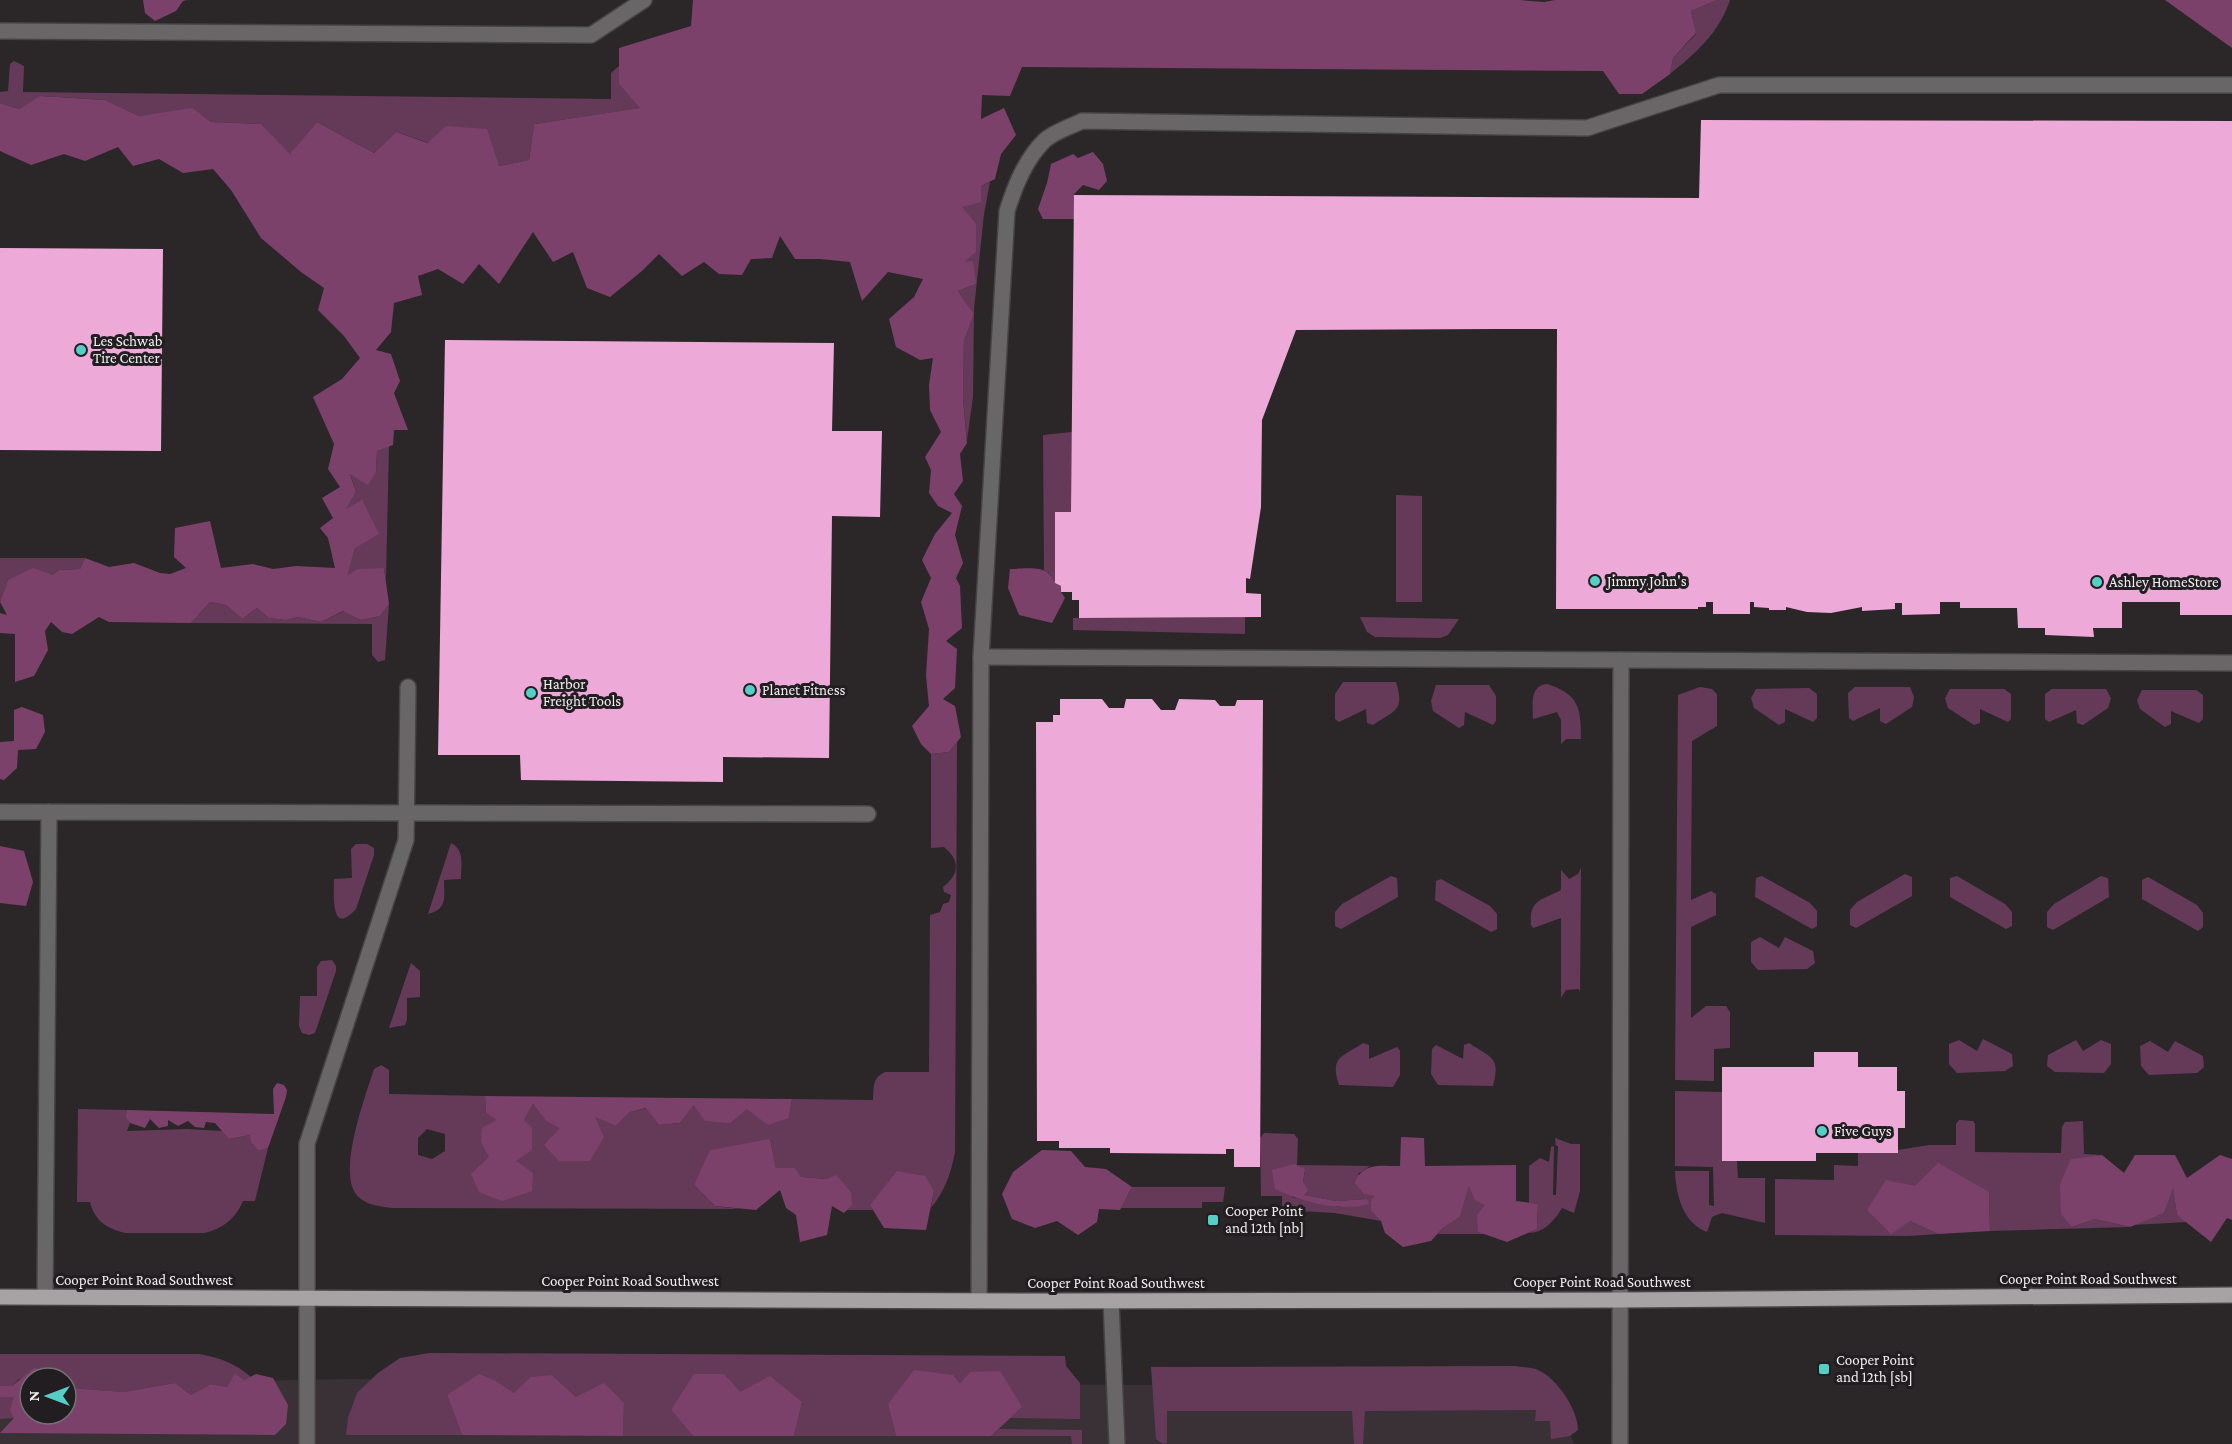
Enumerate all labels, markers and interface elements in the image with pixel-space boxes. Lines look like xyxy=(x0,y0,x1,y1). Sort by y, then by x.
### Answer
place label: Les Schwab Tire Center xyxy=(93,333,163,366)
marker: Les Schwab Tire Center xyxy=(74,343,88,357)
place label: Jimmy John's xyxy=(1605,573,1687,590)
marker: Jimmy John's xyxy=(1588,574,1602,588)
place label: Ashley HomeStore xyxy=(2109,574,2219,591)
marker: Ashley HomeStore xyxy=(2090,575,2104,589)
place label: Harbor Freight Tools xyxy=(543,676,621,710)
place label: Planet Fitness xyxy=(762,682,846,698)
marker: Planet Fitness xyxy=(743,683,757,697)
marker: Harbor Freight Tools xyxy=(524,686,538,700)
place label: Five Guys xyxy=(1834,1123,1892,1140)
marker: Five Guys xyxy=(1815,1124,1829,1138)
place label: Cooper Point and 12th [nb] xyxy=(1225,1203,1304,1237)
marker: Cooper Point and 12th [nb] xyxy=(1206,1213,1220,1227)
street label: Cooper Point Road Southwest xyxy=(1999,1271,2178,1288)
street label: Cooper Point Road Southwest xyxy=(55,1272,234,1289)
street label: Cooper Point Road Southwest xyxy=(541,1273,720,1290)
street label: Cooper Point Road Southwest xyxy=(1513,1274,1692,1291)
street label: Cooper Point Road Southwest xyxy=(1027,1275,1206,1292)
place label: Cooper Point and 12th [sb] xyxy=(1836,1352,1915,1386)
marker: Cooper Point and 12th [sb] xyxy=(1817,1362,1831,1376)
north arrow xyxy=(18,1366,78,1426)
text: N xyxy=(25,1390,42,1401)

